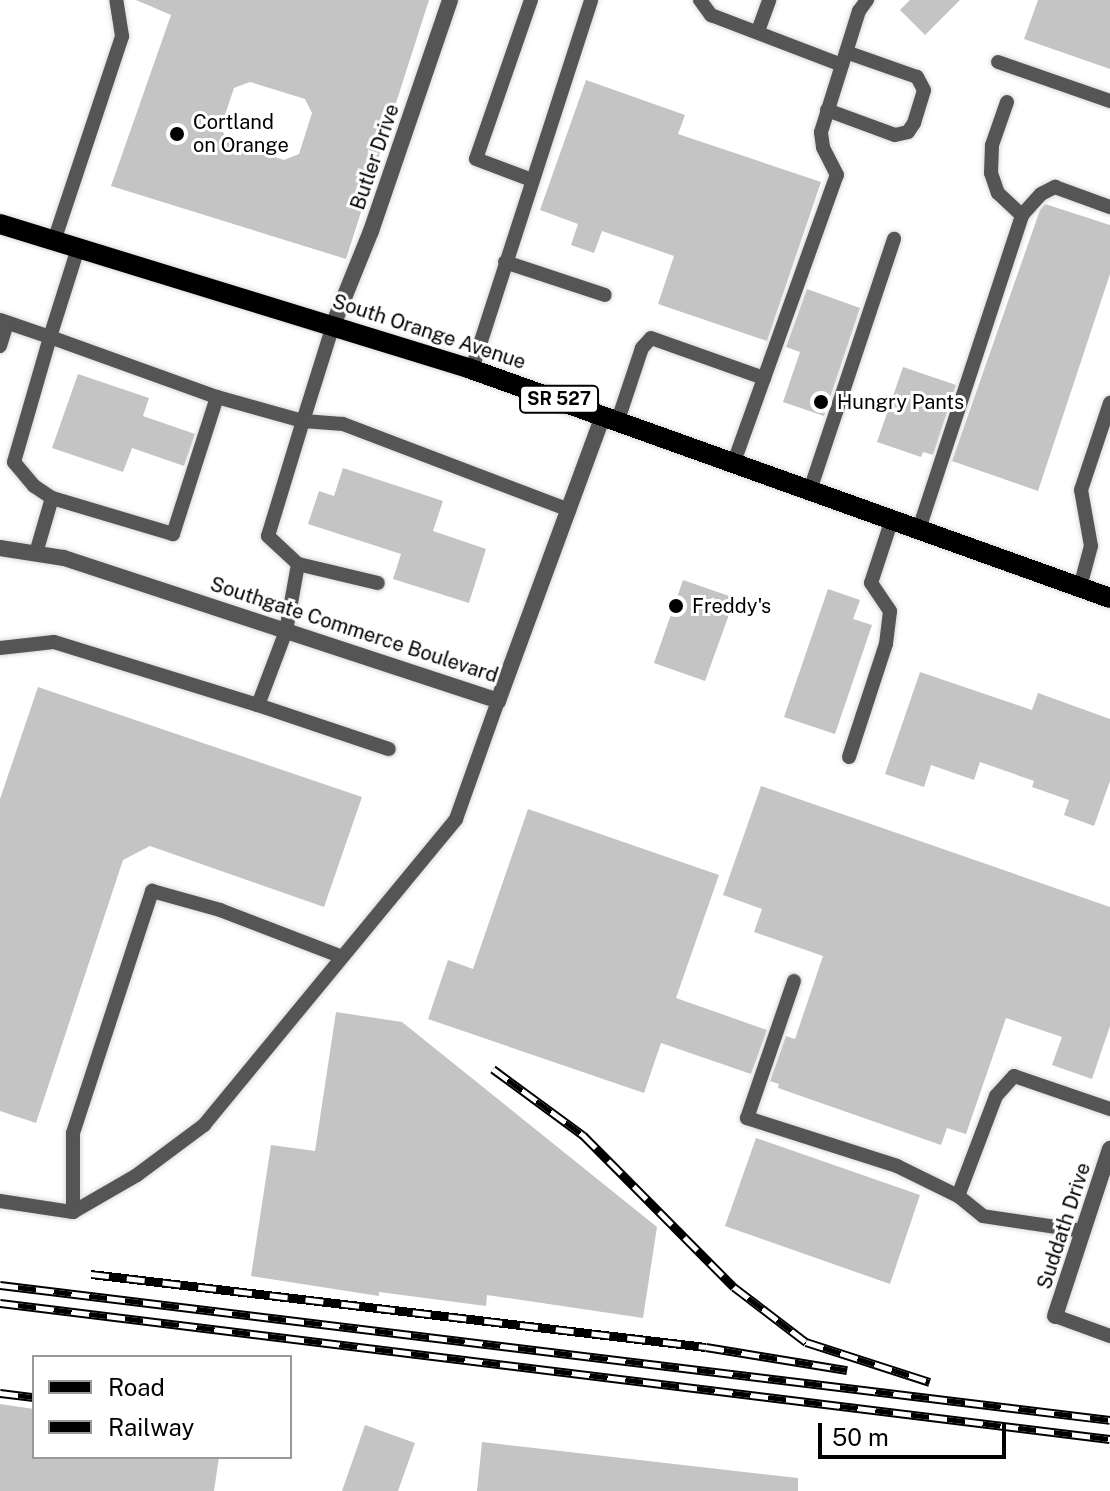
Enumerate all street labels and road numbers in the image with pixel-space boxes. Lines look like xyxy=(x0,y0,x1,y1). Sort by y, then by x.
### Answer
street label: Butler Drive xyxy=(346,101,404,213)
street label: South Orange Avenue xyxy=(329,289,529,375)
road number: SR 527 xyxy=(519,385,599,413)
street label: Southgate Commerce Boulevard xyxy=(207,572,501,688)
street label: Suddath Drive xyxy=(1032,1160,1096,1292)

